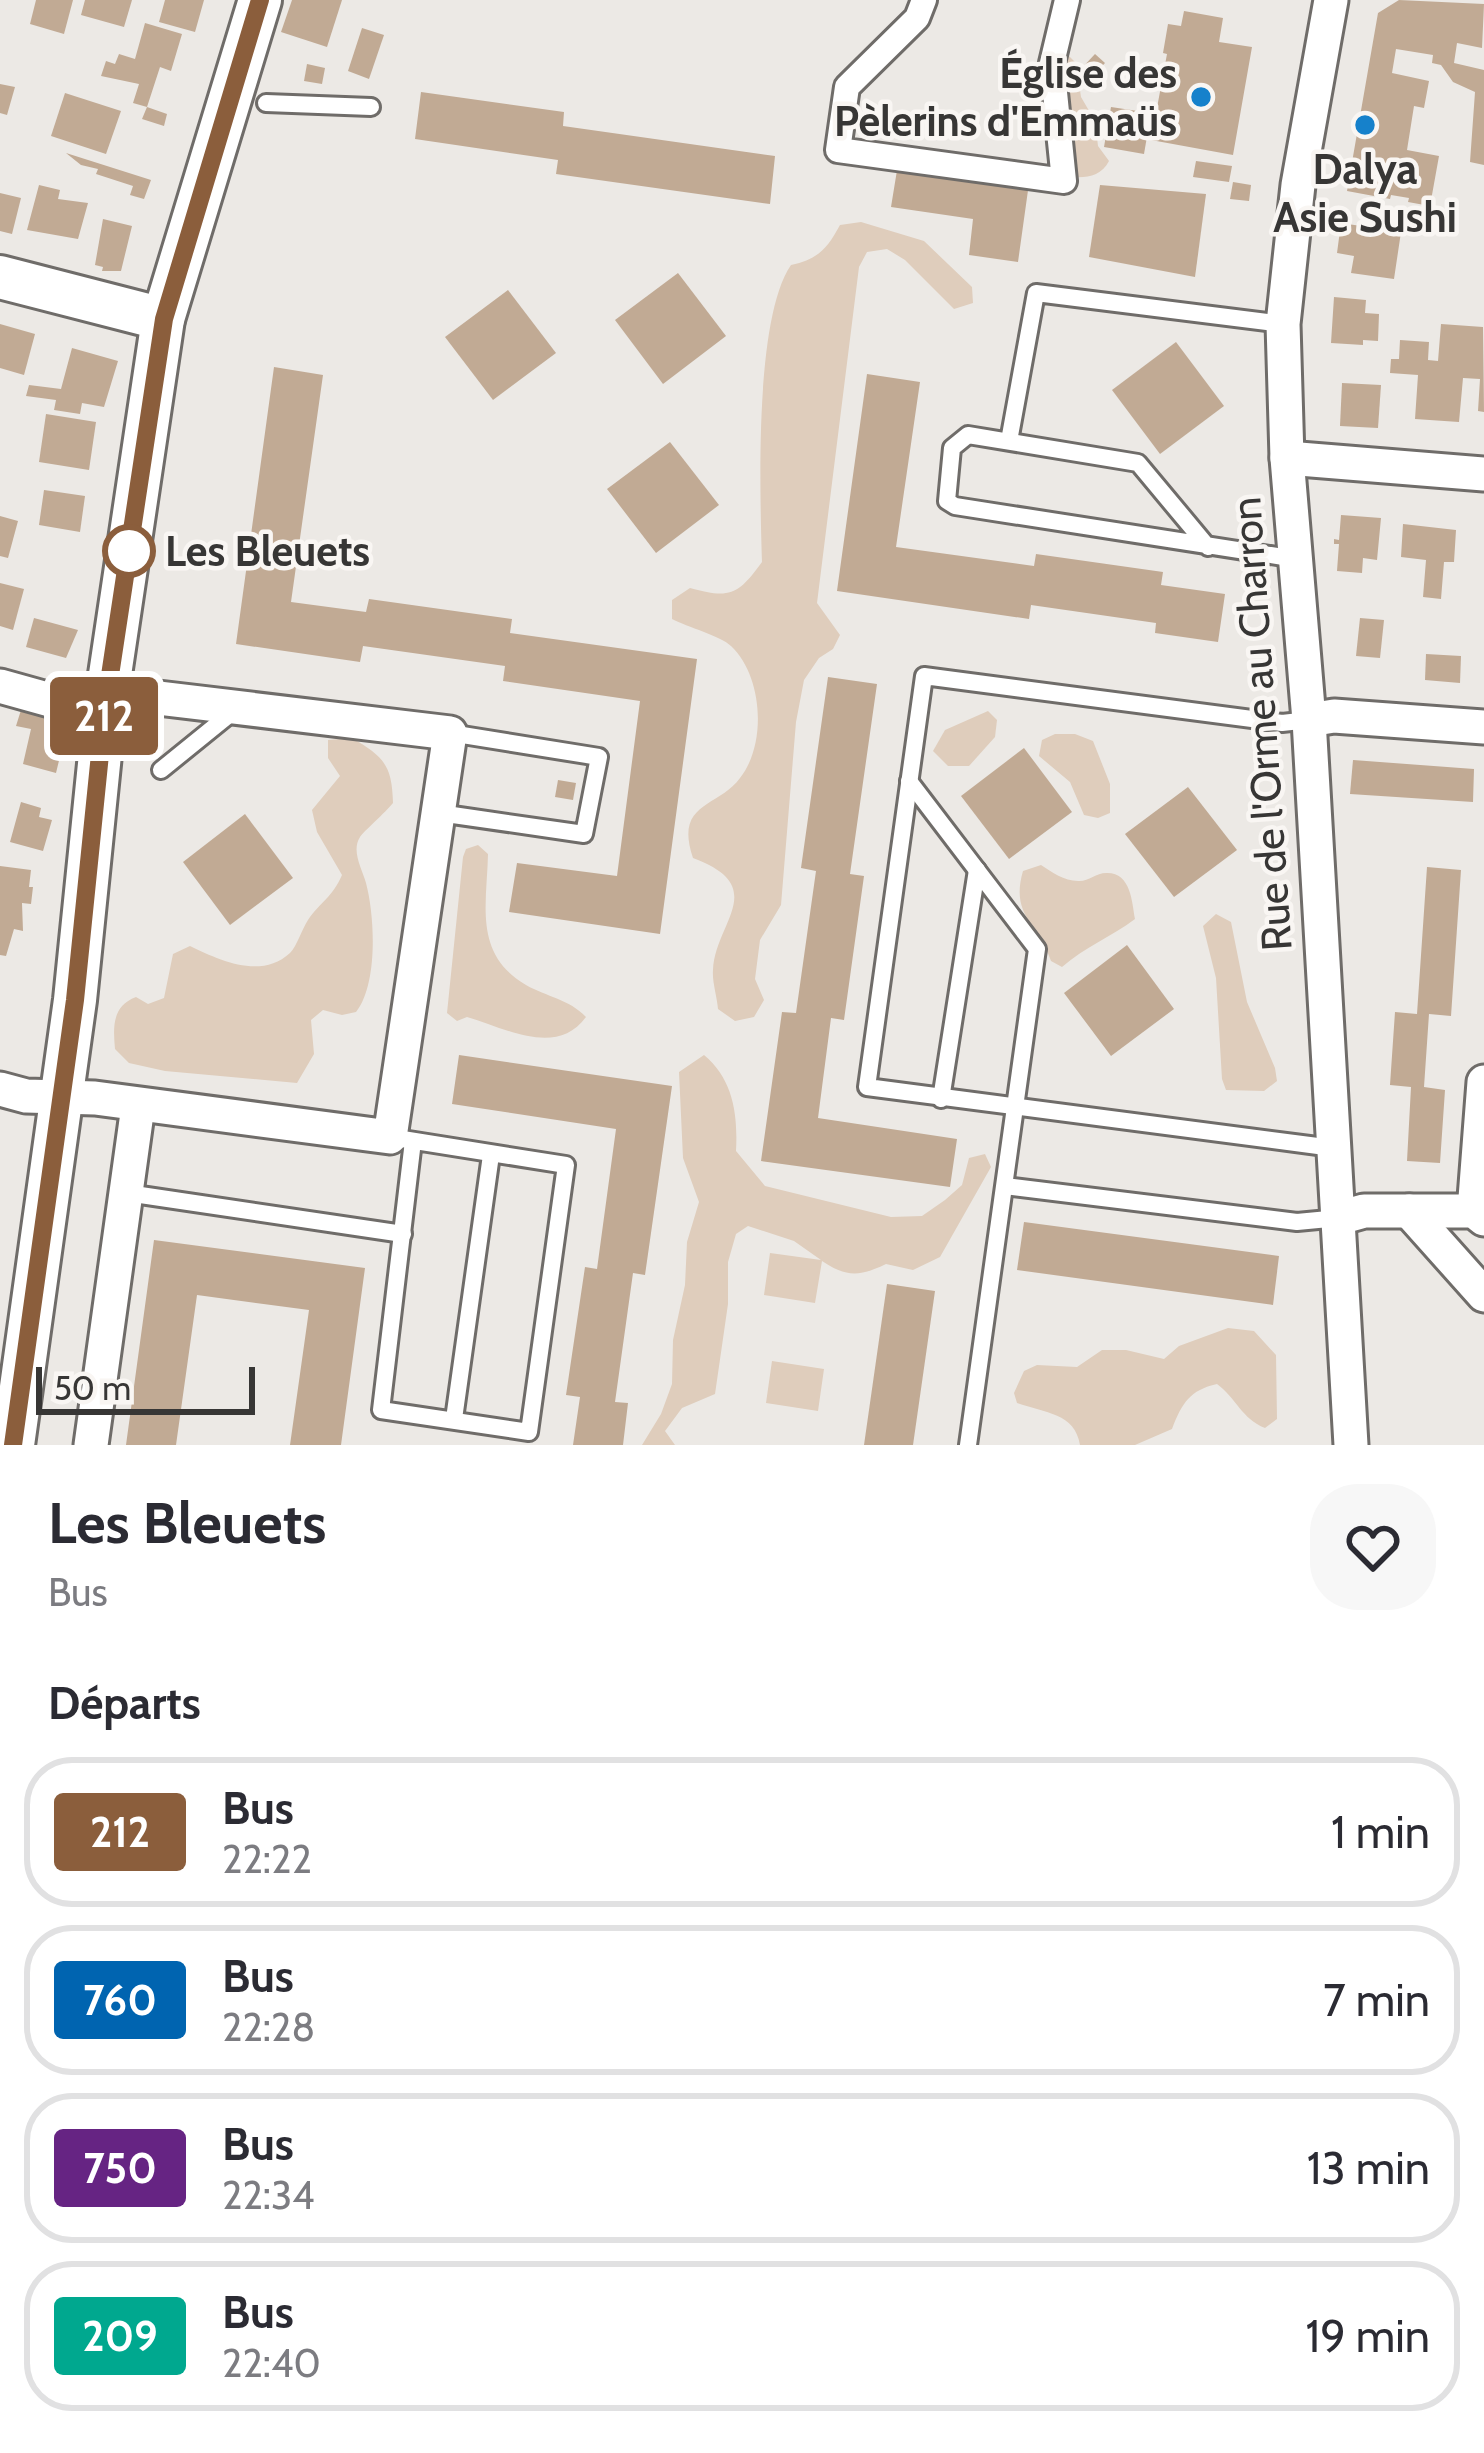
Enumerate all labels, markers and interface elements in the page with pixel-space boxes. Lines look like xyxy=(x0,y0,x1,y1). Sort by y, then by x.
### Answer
place label: Église des Pèlerins d'Emmaüs xyxy=(834,47,1177,147)
marker: Église des Pèlerins d'Emmaüs xyxy=(1188,84,1214,110)
marker: Dalya Asie Sushi xyxy=(1352,112,1378,138)
place label: Dalya Asie Sushi xyxy=(1273,143,1457,243)
street label: Rue de l'Orme au Charron xyxy=(1219,495,1303,953)
place label: Les Bleuets xyxy=(165,525,370,577)
marker: Les Bleuets xyxy=(104,526,154,576)
line badge: 212 xyxy=(35,677,173,755)
text: 212 xyxy=(74,690,134,742)
scale bar xyxy=(36,1361,255,1414)
text: 50 m xyxy=(54,1368,131,1408)
button: heart xyxy=(1310,1484,1436,1610)
text: Les Bleuets xyxy=(48,1488,326,1557)
text: Bus xyxy=(48,1568,108,1616)
text: Départs xyxy=(48,1676,201,1730)
text: Bus xyxy=(222,1781,294,1835)
text: 1 min xyxy=(1331,1805,1430,1859)
text: 212 xyxy=(90,1806,150,1858)
text: 22:22 xyxy=(222,1835,312,1883)
text: Bus xyxy=(222,1949,294,2003)
text: 7 min xyxy=(1323,1973,1430,2027)
text: 760 xyxy=(83,1974,157,2026)
text: 22:28 xyxy=(222,2003,315,2051)
text: Bus xyxy=(222,2117,294,2171)
text: 13 min xyxy=(1307,2141,1430,2195)
text: 750 xyxy=(83,2142,157,2194)
text: 22:34 xyxy=(222,2171,315,2219)
text: Bus xyxy=(222,2285,294,2339)
text: 19 min xyxy=(1305,2309,1430,2363)
text: 209 xyxy=(82,2310,158,2362)
text: 22:40 xyxy=(222,2339,321,2387)

